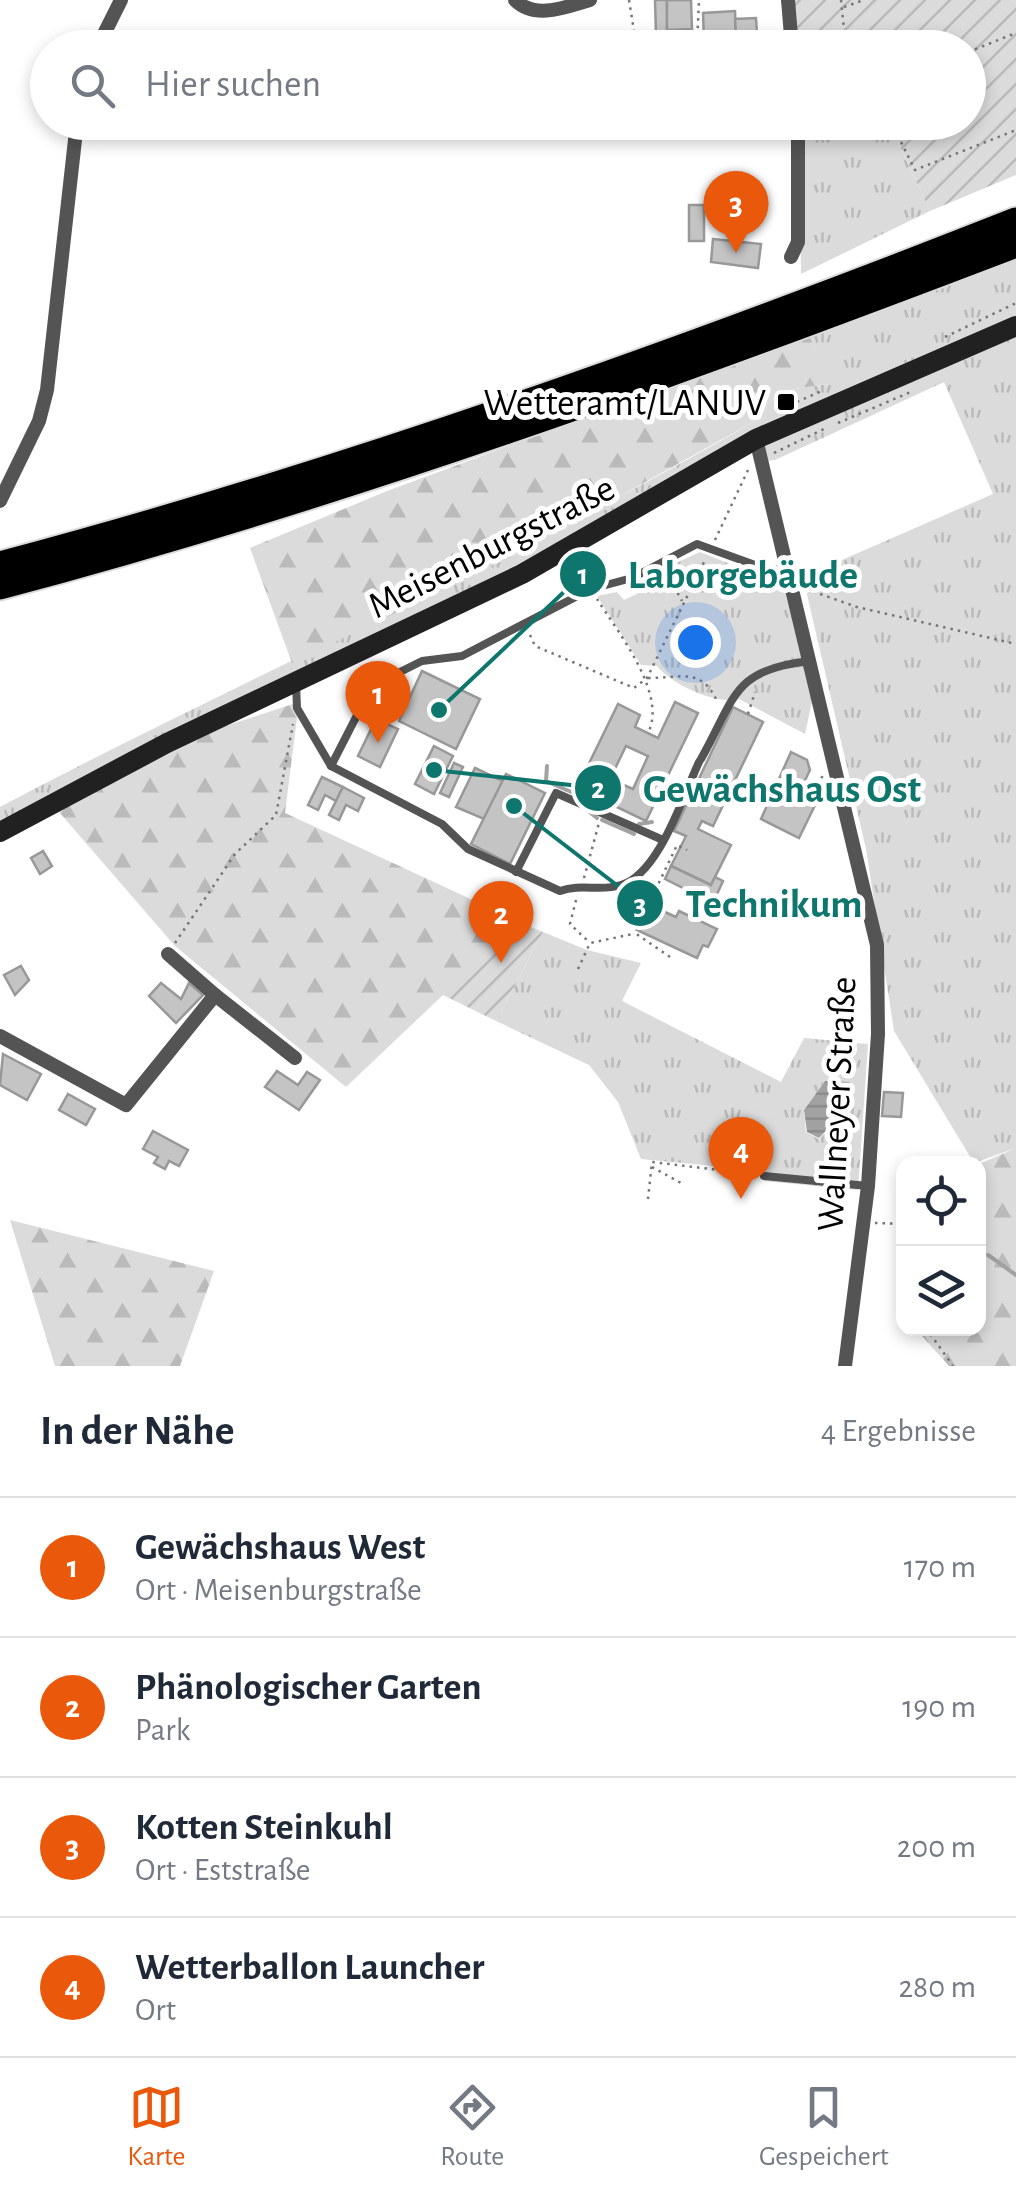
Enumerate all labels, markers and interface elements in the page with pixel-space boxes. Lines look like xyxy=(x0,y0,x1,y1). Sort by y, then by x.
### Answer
search box xyxy=(30,30,986,140)
icon: search xyxy=(65,58,120,113)
text: Hier suchen xyxy=(145,66,321,104)
pin: 3 xyxy=(704,170,768,253)
place label: Wetteramt/LANUV xyxy=(484,385,767,423)
marker: Wetteramt/LANUV xyxy=(775,391,797,413)
street label: Meisenburgstraße xyxy=(363,469,621,626)
callout: Laborgebäude xyxy=(558,539,878,609)
text: Laborgebäude xyxy=(628,556,858,596)
text: 1 xyxy=(578,560,588,590)
your location xyxy=(670,617,721,668)
pin: 1 xyxy=(346,660,410,743)
callout: Gewächshaus Ost xyxy=(573,753,941,823)
text: Gewächshaus Ost xyxy=(643,770,922,810)
text: 2 xyxy=(591,774,605,804)
callout: Technikum xyxy=(615,868,882,938)
pin: 2 xyxy=(468,880,534,963)
text: Technikum xyxy=(685,885,863,925)
text: 3 xyxy=(634,890,646,920)
street label: Wallneyer Straße xyxy=(812,976,864,1233)
pin: 4 xyxy=(708,1116,774,1199)
map controls xyxy=(896,1156,986,1336)
button: locate xyxy=(896,1156,986,1246)
button: layers xyxy=(896,1246,986,1336)
text: In der Nähe xyxy=(40,1410,235,1452)
text: 4 Ergebnisse xyxy=(821,1415,976,1447)
text: Gewächshaus West xyxy=(135,1529,425,1567)
text: 1 xyxy=(67,1551,78,1583)
text: 170 m xyxy=(904,1551,976,1583)
text: Ort · Meisenburgstraße xyxy=(135,1574,422,1606)
text: Phänologischer Garten xyxy=(135,1669,482,1707)
text: 2 xyxy=(65,1691,80,1723)
text: 190 m xyxy=(902,1691,976,1723)
text: Park xyxy=(135,1714,190,1746)
text: Kotten Steinkuhl xyxy=(135,1809,393,1847)
text: 3 xyxy=(66,1831,79,1863)
text: 200 m xyxy=(897,1831,976,1863)
text: Ort · Eststraße xyxy=(135,1854,311,1886)
text: Wetterballon Launcher xyxy=(135,1949,485,1987)
text: 4 xyxy=(64,1971,81,2003)
text: 280 m xyxy=(898,1971,976,2003)
text: Ort xyxy=(135,1994,176,2026)
tab: Karte xyxy=(127,2080,186,2174)
tab: Route xyxy=(440,2080,504,2174)
tab: Gespeichert xyxy=(759,2080,889,2174)

